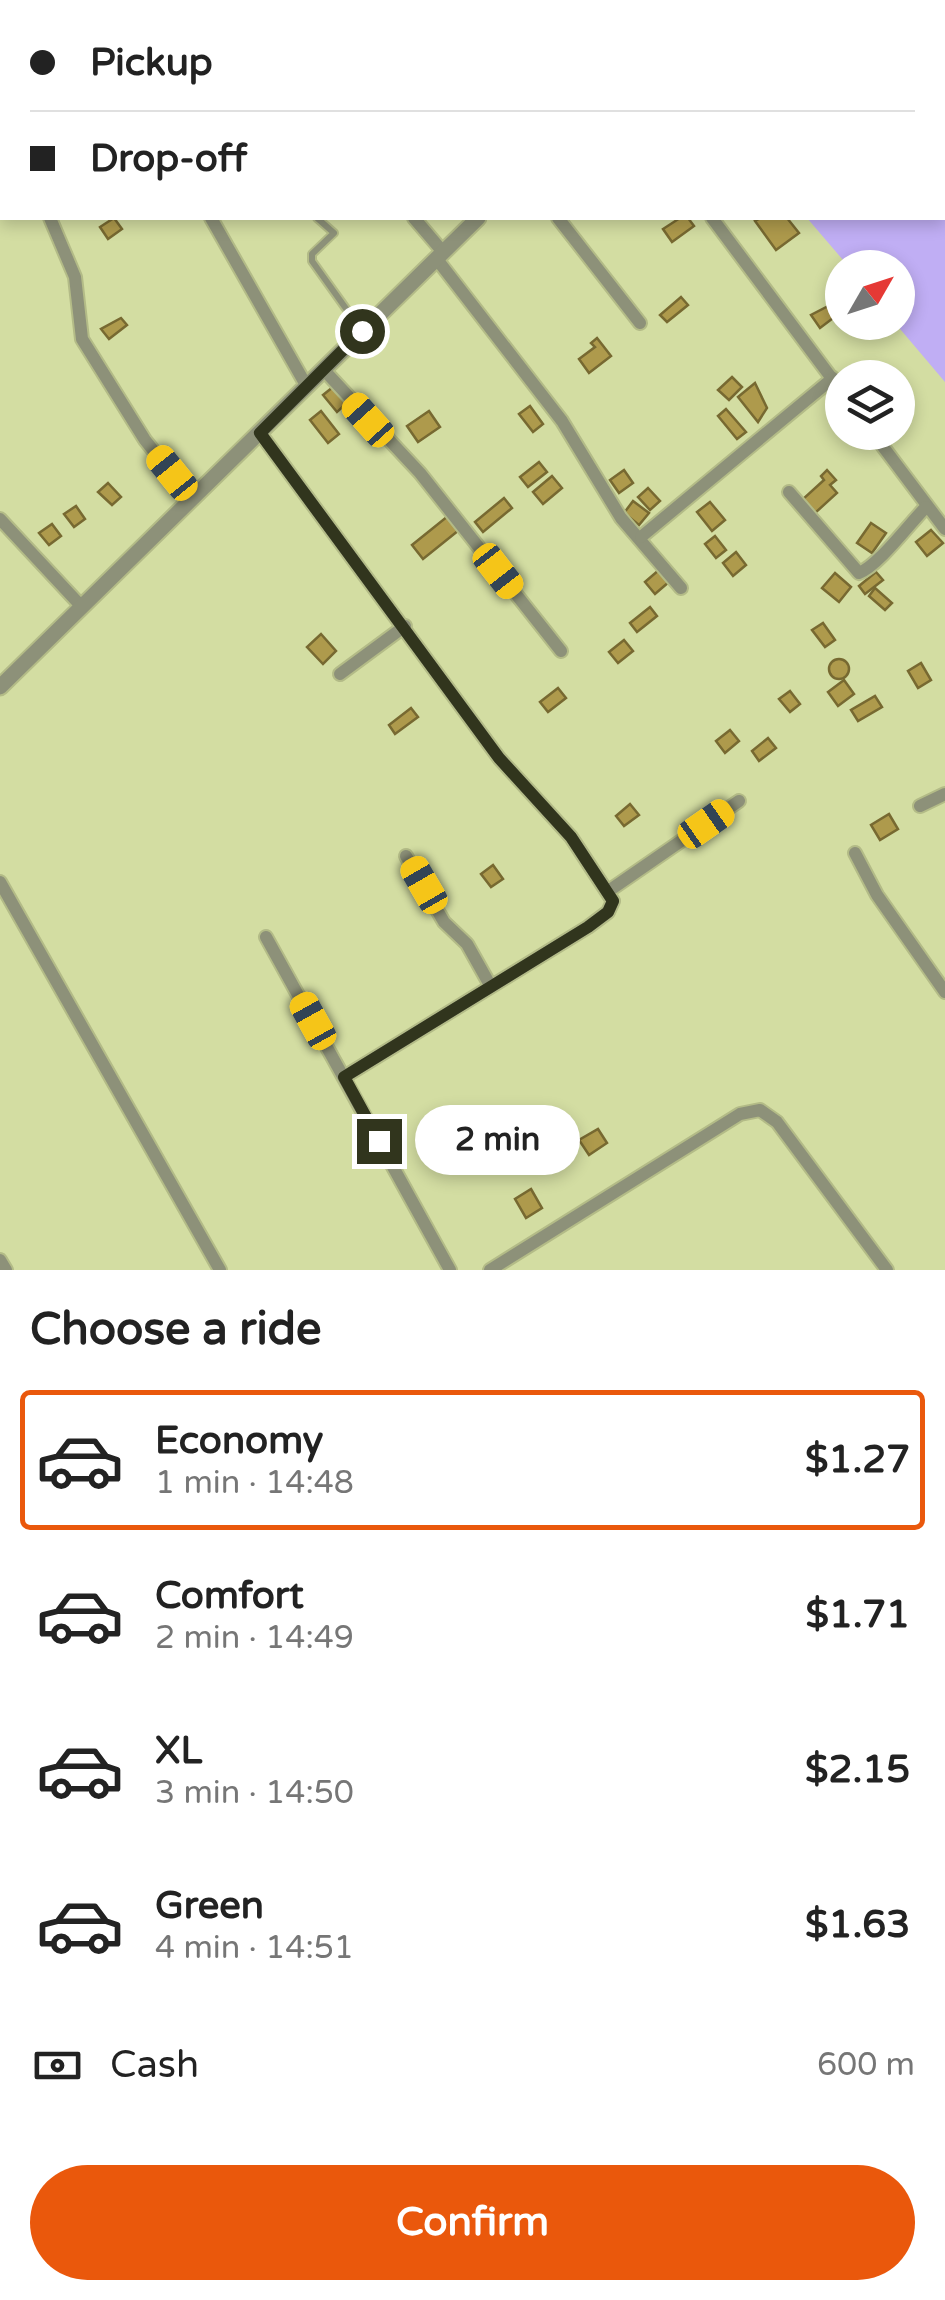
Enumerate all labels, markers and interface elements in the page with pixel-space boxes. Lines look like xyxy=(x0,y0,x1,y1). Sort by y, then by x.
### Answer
text: Pickup xyxy=(90,40,213,86)
text: Drop-off xyxy=(90,136,247,182)
north arrow xyxy=(825,250,915,340)
map controls xyxy=(825,250,915,450)
route start xyxy=(340,309,385,354)
button: layers xyxy=(825,360,915,450)
car xyxy=(337,388,399,452)
car xyxy=(141,440,203,506)
car xyxy=(468,538,528,604)
car xyxy=(673,795,739,853)
car xyxy=(396,852,452,918)
car xyxy=(285,987,341,1055)
callout: 2 min xyxy=(414,1106,579,1176)
route end xyxy=(357,1119,402,1164)
text: 2 min xyxy=(455,1121,540,1159)
text: Choose a ride xyxy=(30,1303,321,1357)
icon: car xyxy=(35,1415,125,1505)
text: Economy xyxy=(155,1418,323,1464)
text: $1.27 xyxy=(805,1437,910,1483)
text: 1 min · 14:48 xyxy=(155,1464,354,1502)
icon: car xyxy=(35,1570,125,1660)
text: Comfort xyxy=(155,1573,304,1619)
text: $1.71 xyxy=(805,1592,910,1638)
text: 2 min · 14:49 xyxy=(155,1619,354,1657)
icon: car xyxy=(35,1725,125,1815)
text: XL xyxy=(155,1728,202,1774)
text: $2.15 xyxy=(805,1747,910,1793)
text: 3 min · 14:50 xyxy=(155,1774,354,1812)
icon: car xyxy=(35,1880,125,1970)
text: Green xyxy=(155,1883,264,1929)
text: $1.63 xyxy=(805,1902,910,1948)
text: 4 min · 14:51 xyxy=(155,1929,354,1967)
icon: cash xyxy=(30,2038,85,2093)
text: Cash xyxy=(110,2042,199,2088)
text: 600 m xyxy=(817,2046,915,2084)
button: Confirm xyxy=(30,2165,915,2280)

